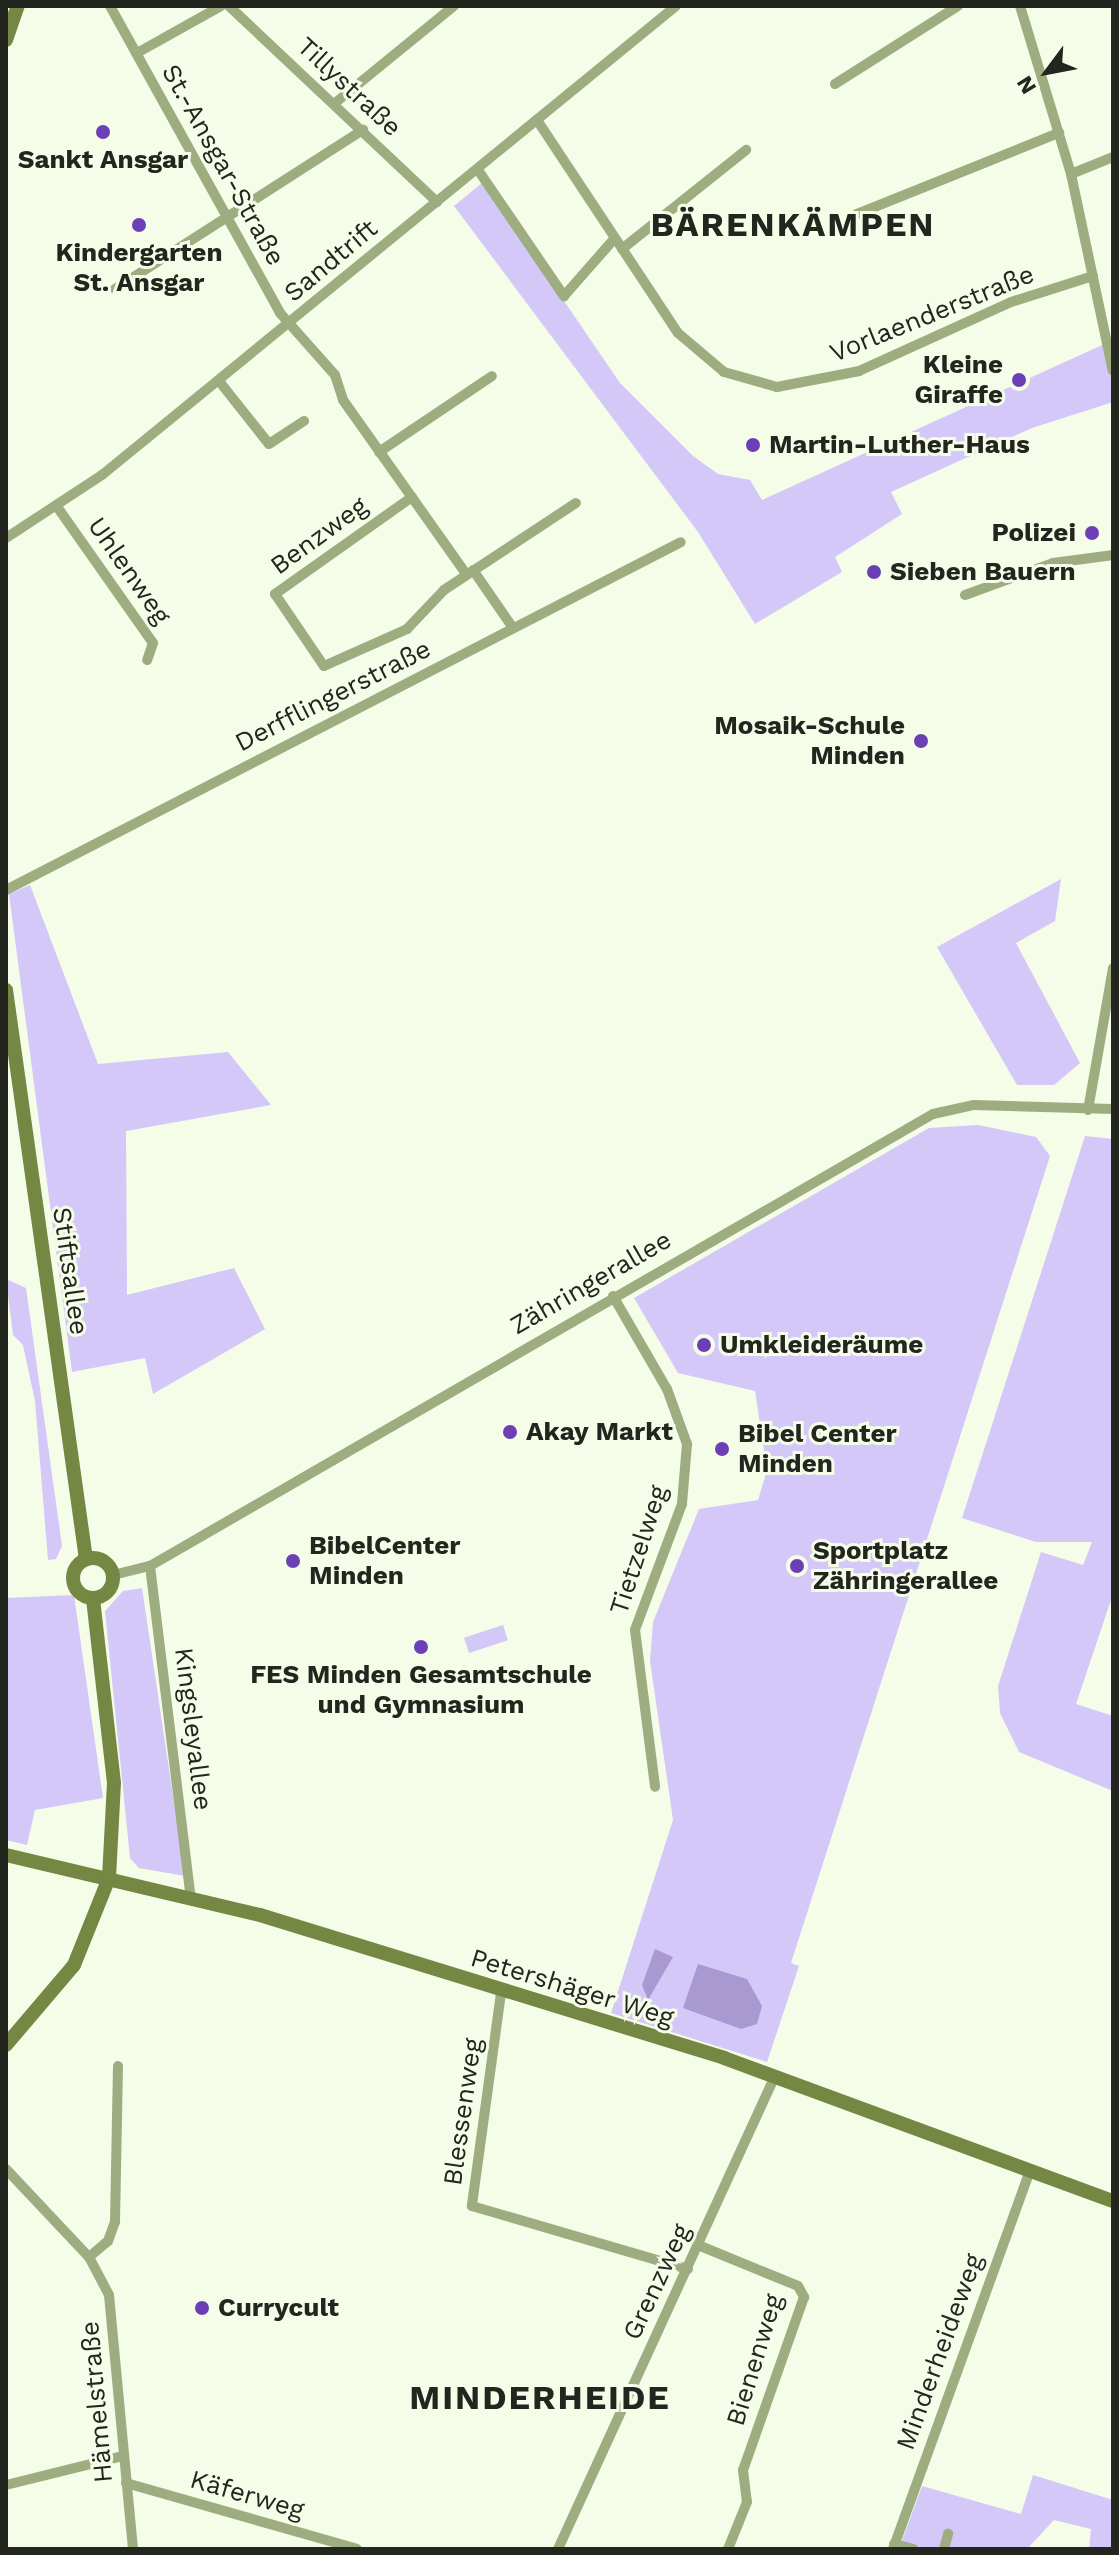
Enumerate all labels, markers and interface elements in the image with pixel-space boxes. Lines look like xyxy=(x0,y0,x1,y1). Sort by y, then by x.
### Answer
street label: Tillystraße xyxy=(290,31,408,143)
north arrow xyxy=(1007,32,1087,112)
street label: St.-Ansgar-Straße xyxy=(155,59,291,271)
text: N xyxy=(1011,71,1041,99)
marker: Sankt Ansgar xyxy=(94,123,112,141)
place label: Sankt Ansgar xyxy=(17,144,189,176)
district label: BÄRENKÄMPEN xyxy=(650,205,936,245)
street label: Sandtrift xyxy=(278,213,384,309)
marker: Kindergarten St. Ansgar xyxy=(130,216,148,234)
place label: Kindergarten St. Ansgar xyxy=(56,237,222,298)
street label: Vorlaenderstraße xyxy=(825,259,1039,369)
place label: Kleine Giraffe xyxy=(914,349,1003,410)
marker: Kleine Giraffe xyxy=(1010,371,1028,389)
place label: Martin-Luther-Haus xyxy=(769,429,1030,461)
marker: Martin-Luther-Haus xyxy=(744,436,762,454)
street label: Benzweg xyxy=(264,490,374,582)
street label: Uhlenweg xyxy=(81,512,177,630)
place label: Polizei xyxy=(991,517,1076,549)
marker: Polizei xyxy=(1083,524,1101,542)
place label: Sieben Bauern xyxy=(890,556,1076,588)
marker: Sieben Bauern xyxy=(865,563,883,581)
street label: Derfflingerstraße xyxy=(230,633,436,759)
place label: Mosaik-Schule Minden xyxy=(714,710,905,772)
marker: Mosaik-Schule Minden xyxy=(912,732,930,750)
street label: Stiftsallee xyxy=(46,1205,94,1337)
street label: Zähringerallee xyxy=(505,1224,677,1342)
place label: Umkleideräume xyxy=(720,1329,923,1361)
marker: Umkleideräume xyxy=(695,1336,713,1354)
place label: Akay Markt xyxy=(526,1416,673,1448)
place label: Bibel Center Minden xyxy=(738,1418,897,1480)
marker: Akay Markt xyxy=(501,1423,519,1441)
marker: Bibel Center Minden xyxy=(713,1440,731,1458)
street label: Tietzelweg xyxy=(603,1481,675,1619)
place label: BibelCenter Minden xyxy=(309,1530,460,1592)
place label: Sportplatz Zähringerallee xyxy=(813,1535,998,1596)
marker: BibelCenter Minden xyxy=(284,1552,302,1570)
marker: Sportplatz Zähringerallee xyxy=(788,1557,806,1575)
marker: FES Minden Gesamtschule und Gymnasium xyxy=(412,1638,430,1656)
street label: Kingsleyallee xyxy=(168,1646,218,1812)
place label: FES Minden Gesamtschule und Gymnasium xyxy=(250,1659,592,1720)
street label: Petershäger Weg xyxy=(466,1942,678,2034)
street label: Blessenweg xyxy=(437,2036,489,2188)
street label: Grenzweg xyxy=(617,2219,697,2345)
street label: Minderheideweg xyxy=(890,2250,990,2454)
street label: Bienenweg xyxy=(720,2290,790,2430)
place label: Currycult xyxy=(218,2292,339,2324)
marker: Currycult xyxy=(193,2299,211,2317)
street label: Hämelstraße xyxy=(74,2320,120,2484)
district label: MINDERHEIDE xyxy=(409,2378,671,2418)
street label: Käferweg xyxy=(187,2464,307,2526)

